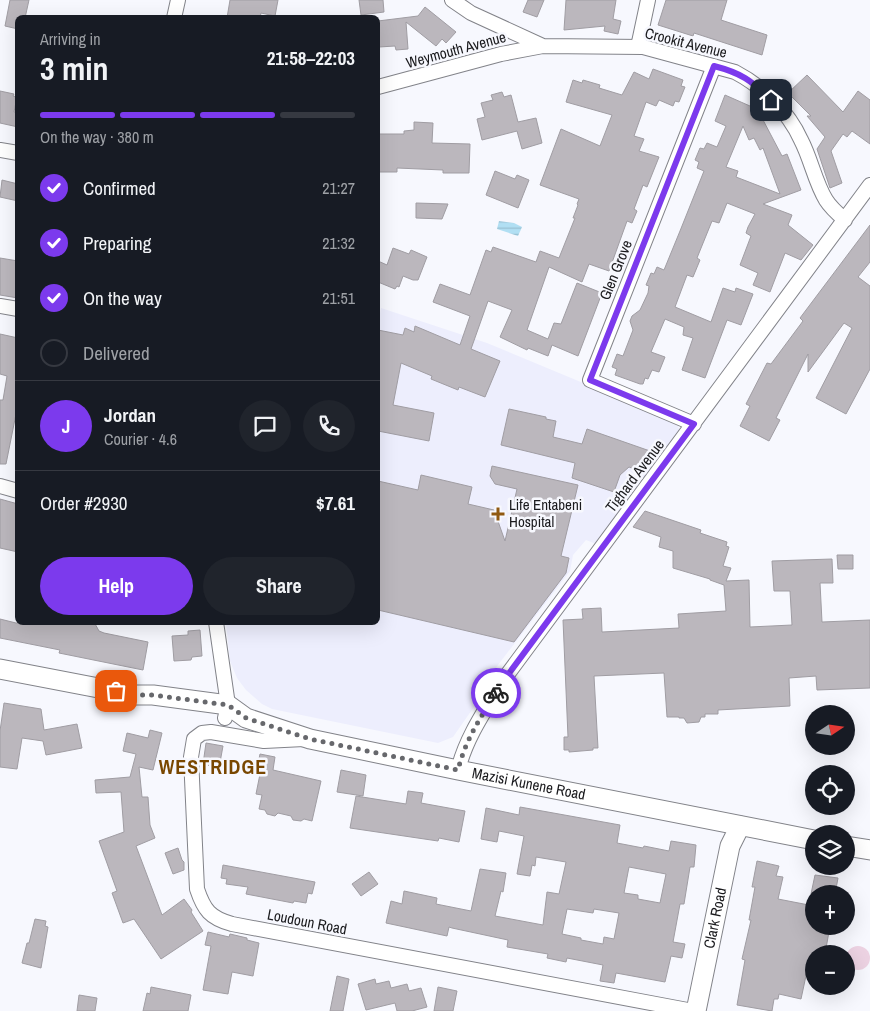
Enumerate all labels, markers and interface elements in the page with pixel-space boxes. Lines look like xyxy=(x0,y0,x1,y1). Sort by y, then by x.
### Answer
street label: Crookit Avenue xyxy=(643,22,730,63)
street label: Weymouth Avenue xyxy=(403,26,508,73)
text: Arriving in xyxy=(40,28,101,50)
text: 21:58–22:03 xyxy=(267,45,355,71)
text: 3 min xyxy=(40,47,109,90)
pin xyxy=(750,79,792,121)
icon: home xyxy=(757,86,785,114)
text: On the way · 380 m xyxy=(40,126,154,148)
icon: check xyxy=(40,174,68,202)
text: Confirmed xyxy=(83,175,156,201)
text: 21:27 xyxy=(322,177,355,199)
icon: check xyxy=(40,229,68,257)
text: Preparing xyxy=(83,230,151,256)
text: 21:32 xyxy=(322,232,355,254)
street label: Glen Grove xyxy=(594,237,637,303)
icon: check xyxy=(40,284,68,312)
text: On the way xyxy=(83,285,162,311)
text: 21:51 xyxy=(322,287,355,309)
text: Delivered xyxy=(83,340,150,366)
button: chat xyxy=(239,400,291,452)
button: phone xyxy=(303,400,355,452)
text: Jordan xyxy=(104,402,156,428)
text: J xyxy=(62,413,70,439)
text: Courier · 4.6 xyxy=(104,428,177,450)
street label: Tighard Avenue xyxy=(600,435,669,517)
text: Order #2930 xyxy=(40,490,127,516)
text: $7.61 xyxy=(316,490,355,516)
place label: Life Entabeni Hospital xyxy=(509,494,582,532)
marker: Life Entabeni Hospital xyxy=(491,507,505,521)
button: Help xyxy=(40,557,193,615)
button: Share xyxy=(203,557,355,615)
courier xyxy=(471,668,521,718)
pin xyxy=(95,670,137,712)
icon: bag xyxy=(102,677,130,705)
icon: bike xyxy=(482,679,510,707)
north arrow xyxy=(805,705,855,755)
map controls xyxy=(805,705,855,995)
district label: WESTRIDGE xyxy=(159,753,267,780)
street label: Mazisi Kunene Road xyxy=(470,762,587,805)
button: locate xyxy=(805,765,855,815)
button: layers xyxy=(805,825,855,875)
button: + xyxy=(805,885,855,935)
street label: Clark Road xyxy=(698,886,731,950)
street label: Loudoun Road xyxy=(265,904,349,940)
button: − xyxy=(805,945,855,995)

